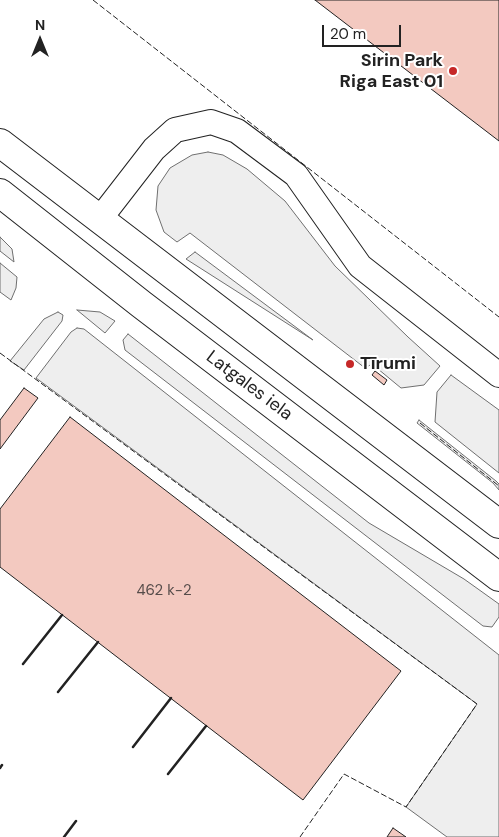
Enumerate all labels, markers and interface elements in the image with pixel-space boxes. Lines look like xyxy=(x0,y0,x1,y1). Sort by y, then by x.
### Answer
north arrow xyxy=(15,15,65,65)
scale bar xyxy=(324,15,403,47)
text: N xyxy=(35,16,45,34)
text: 20 m xyxy=(330,24,366,44)
place label: Sirin Park Riga East 01 xyxy=(340,50,443,92)
marker: Sirin Park Riga East 01 xyxy=(447,65,459,77)
street label: Latgales iela xyxy=(202,347,296,425)
place label: Tīrumi xyxy=(360,353,416,375)
marker: Tīrumi xyxy=(344,358,356,370)
house number: 462 k-2 xyxy=(136,582,192,600)

